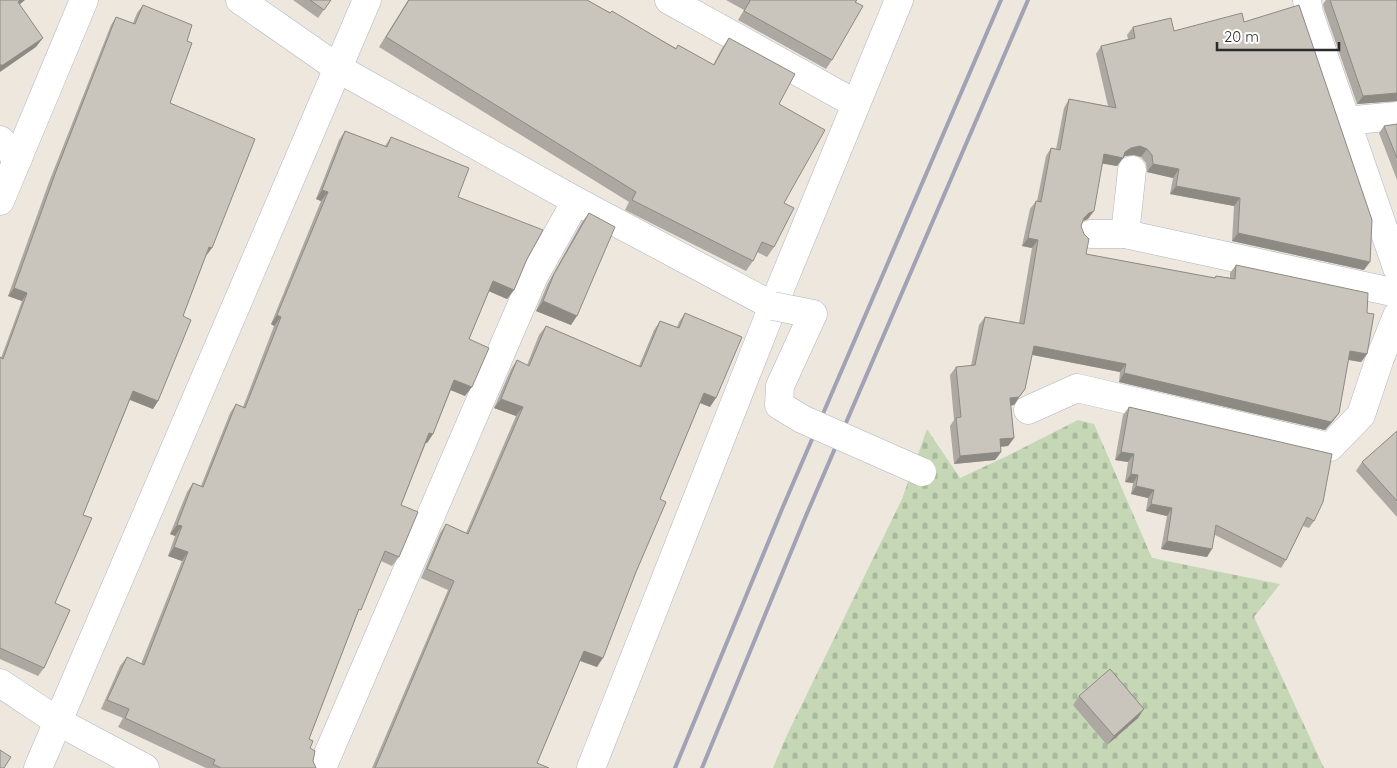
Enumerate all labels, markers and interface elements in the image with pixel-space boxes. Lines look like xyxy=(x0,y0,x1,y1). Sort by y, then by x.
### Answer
scale bar xyxy=(1217,20,1340,52)
text: 20 m xyxy=(1224,27,1259,46)

